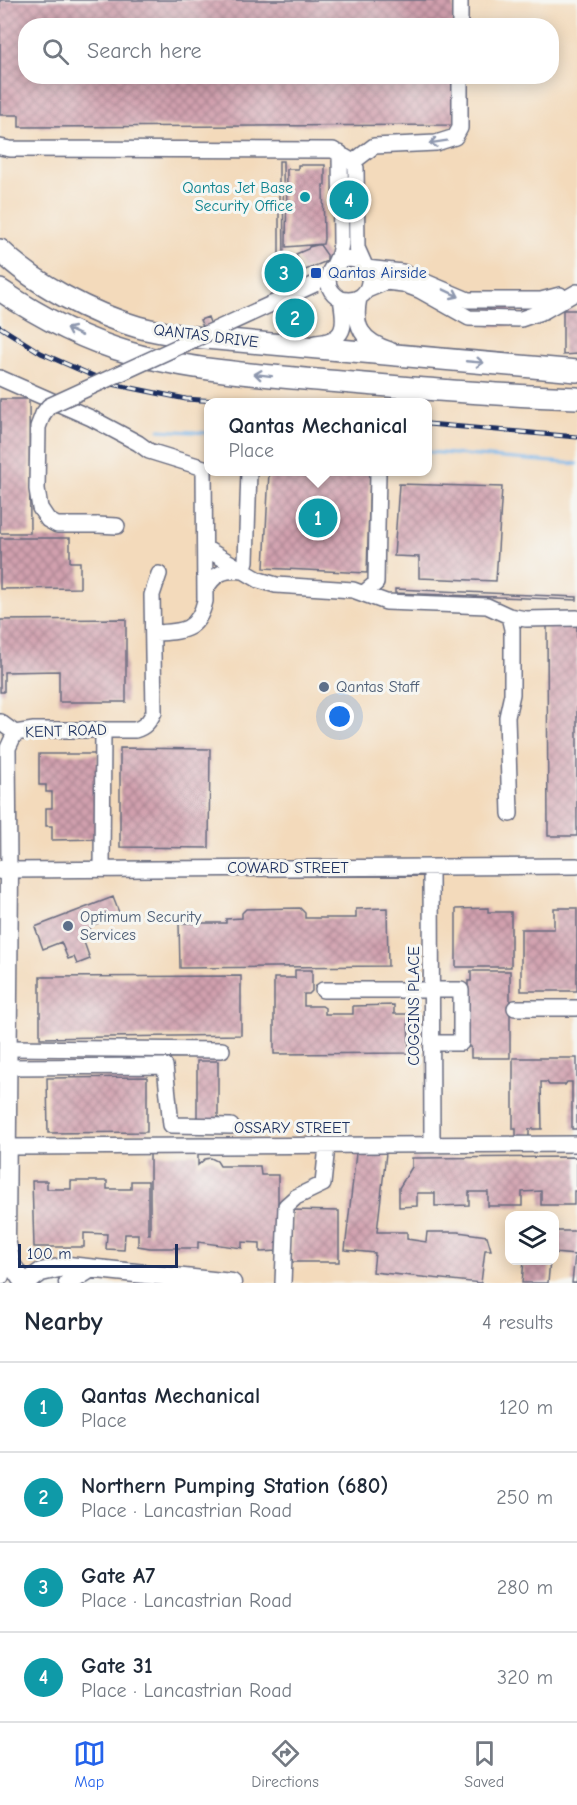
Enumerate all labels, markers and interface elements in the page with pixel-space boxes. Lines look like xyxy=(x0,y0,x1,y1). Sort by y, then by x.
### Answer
search box xyxy=(18,18,559,84)
icon: search xyxy=(39,35,72,68)
text: Search here xyxy=(87,38,202,64)
one-way arrow xyxy=(429,136,448,147)
pin: 4 xyxy=(330,178,368,222)
place label: Qantas Jet Base Security Office xyxy=(182,179,293,215)
marker: Qantas Jet Base Security Office xyxy=(298,190,312,204)
pin: 3 xyxy=(264,250,304,296)
place label: Qantas Airside xyxy=(328,264,427,282)
marker: Qantas Airside xyxy=(309,266,323,280)
one-way arrow xyxy=(441,288,460,299)
pin: 2 xyxy=(276,296,314,340)
street label: QANTAS DRIVE xyxy=(152,321,260,351)
one-way arrow xyxy=(66,325,84,337)
one-way arrow xyxy=(464,357,484,368)
one-way arrow xyxy=(254,369,274,380)
popup xyxy=(204,398,432,476)
text: Qantas Mechanical xyxy=(228,413,408,439)
text: Place xyxy=(228,439,274,462)
pin: 1 xyxy=(298,496,338,540)
place label: Qantas Staff xyxy=(336,678,420,696)
marker: Qantas Staff xyxy=(317,680,331,694)
your location xyxy=(325,702,354,731)
street label: KENT ROAD xyxy=(25,721,107,741)
street label: COWARD STREET xyxy=(227,859,349,877)
place label: Optimum Security Services xyxy=(80,908,202,944)
marker: Optimum Security Services xyxy=(61,919,75,933)
street label: COGGINS PLACE xyxy=(405,946,423,1066)
street label: OSSARY STREET xyxy=(234,1119,351,1137)
map controls xyxy=(505,1211,559,1265)
button: layers xyxy=(505,1211,559,1265)
scale bar xyxy=(18,1241,178,1268)
text: 100 m xyxy=(27,1245,71,1263)
text: Nearby xyxy=(24,1307,103,1337)
text: 4 results xyxy=(482,1311,553,1334)
text: Qantas Mechanical xyxy=(81,1383,260,1409)
text: 1 xyxy=(40,1396,47,1419)
text: 120 m xyxy=(499,1396,553,1419)
text: Place xyxy=(81,1409,127,1432)
text: Northern Pumping Station (680) xyxy=(81,1473,388,1499)
text: 2 xyxy=(39,1486,48,1509)
text: 250 m xyxy=(496,1486,553,1509)
text: Place · Lancastrian Road xyxy=(81,1499,292,1522)
text: Gate A7 xyxy=(81,1563,155,1589)
text: 3 xyxy=(39,1576,48,1599)
text: 280 m xyxy=(497,1576,553,1599)
text: Place · Lancastrian Road xyxy=(81,1589,292,1612)
text: Gate 31 xyxy=(81,1653,153,1679)
text: 4 xyxy=(39,1666,48,1689)
text: 320 m xyxy=(497,1666,553,1689)
text: Place · Lancastrian Road xyxy=(81,1679,292,1702)
tab: Map xyxy=(73,1737,106,1791)
tab: Directions xyxy=(251,1737,319,1791)
tab: Saved xyxy=(464,1737,504,1791)

